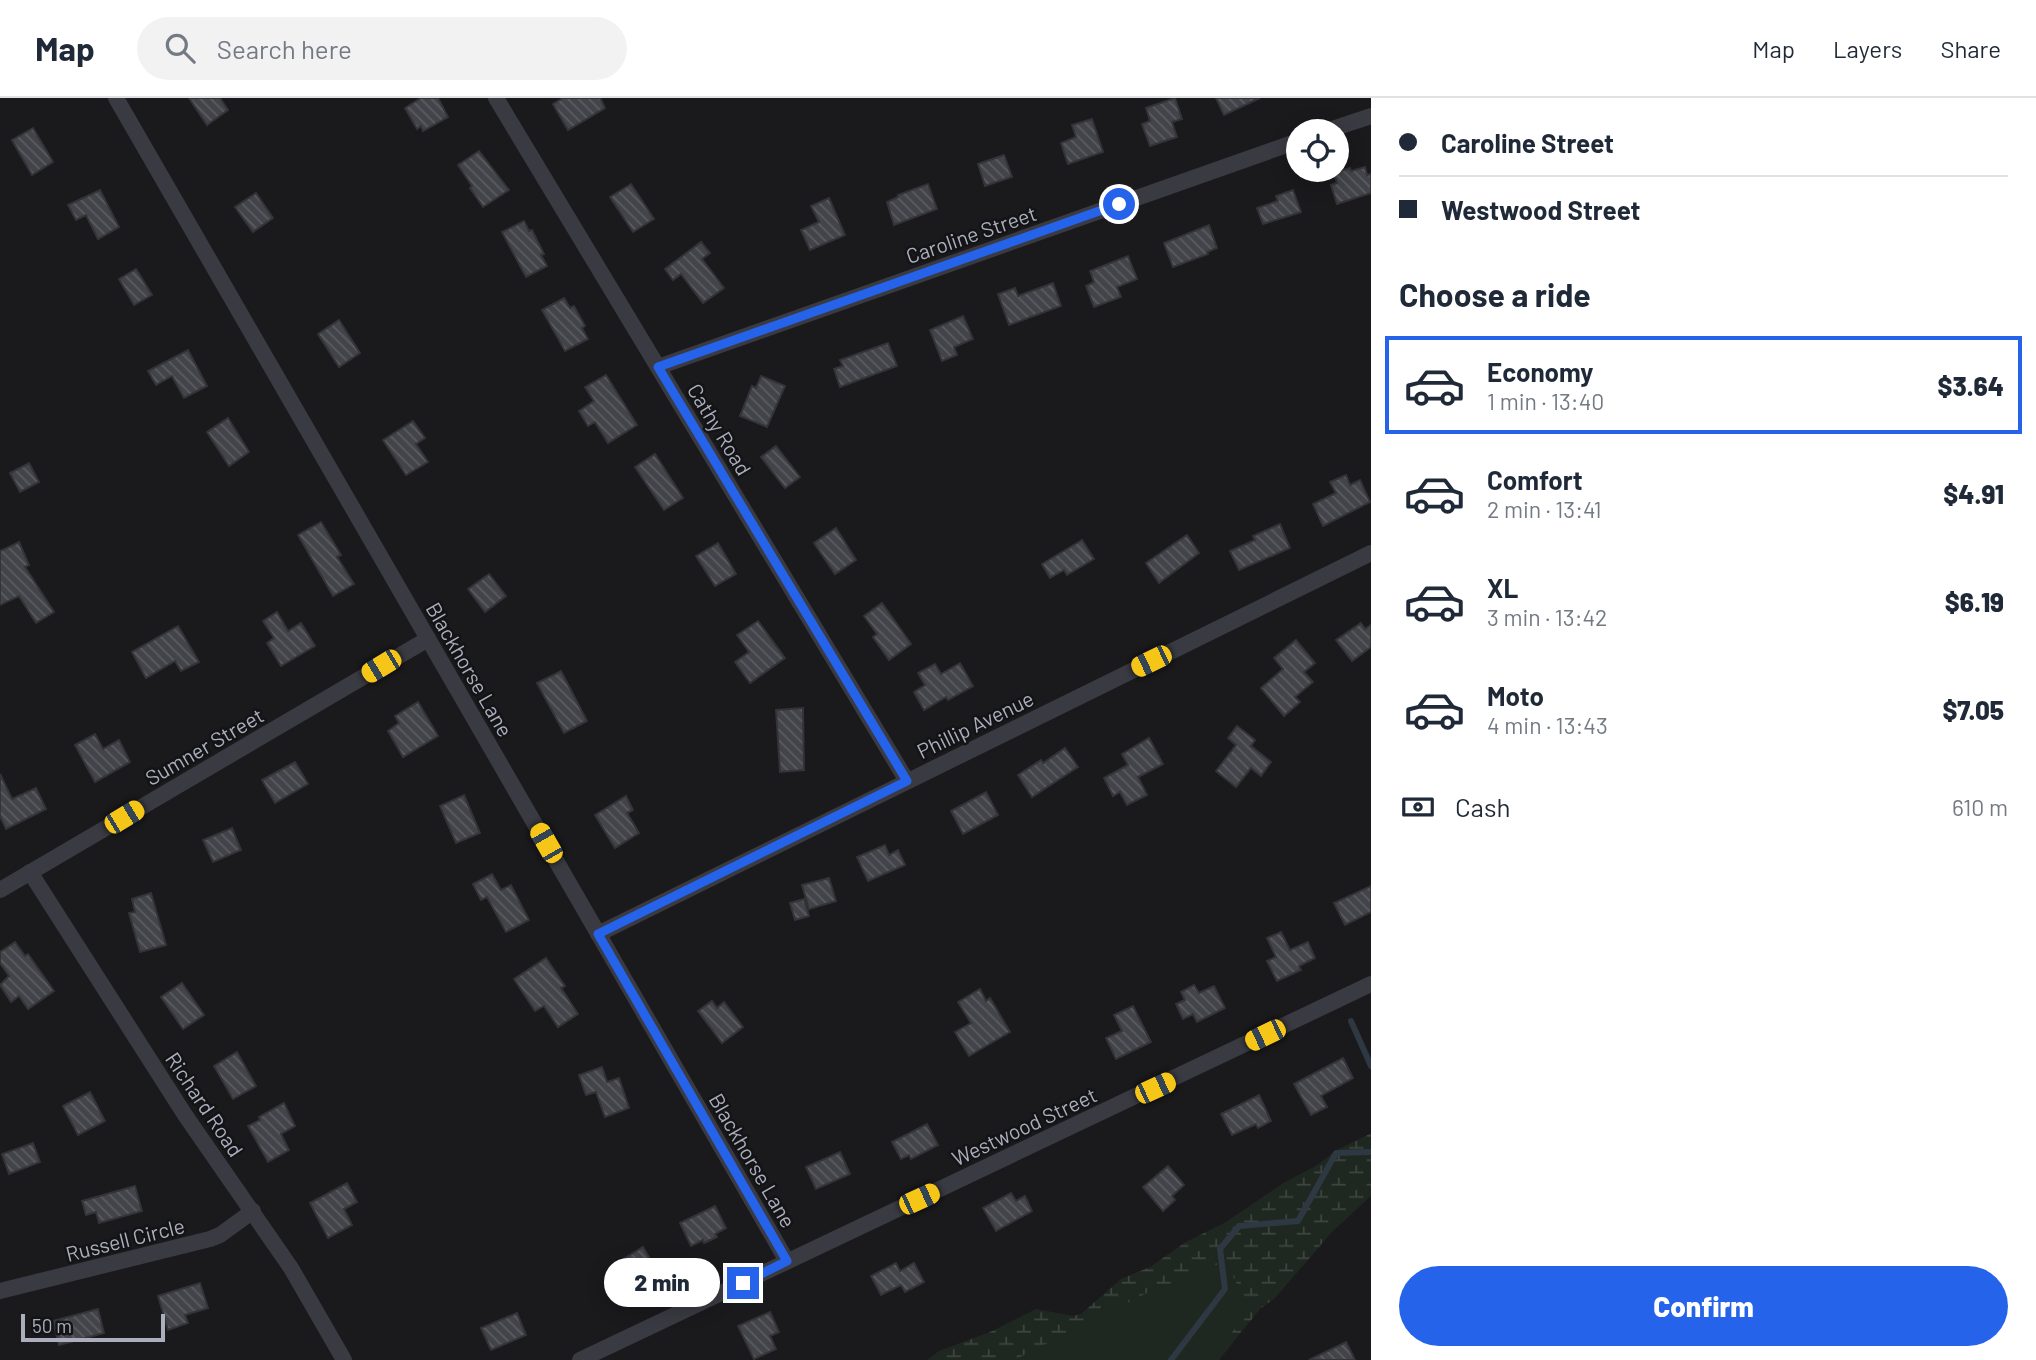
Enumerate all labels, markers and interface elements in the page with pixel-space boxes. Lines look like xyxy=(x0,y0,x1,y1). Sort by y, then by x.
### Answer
search box xyxy=(137,17,627,80)
text: Map xyxy=(35,28,95,68)
icon: search xyxy=(161,29,199,67)
text: Search here xyxy=(217,33,352,64)
text: Map xyxy=(1752,34,1795,63)
text: Layers xyxy=(1833,34,1902,63)
text: Share xyxy=(1940,34,2001,63)
map controls xyxy=(1286,119,1349,182)
button: locate xyxy=(1286,119,1349,182)
text: Caroline Street xyxy=(1441,127,1614,158)
route start xyxy=(1103,188,1135,220)
text: Westwood Street xyxy=(1441,194,1640,225)
street label: Caroline Street xyxy=(902,200,1040,268)
text: Choose a ride xyxy=(1399,275,1591,313)
icon: car xyxy=(1403,354,1466,417)
text: Economy xyxy=(1487,356,1593,387)
text: $3.64 xyxy=(1937,370,2004,401)
street label: Cathy Road xyxy=(683,379,757,479)
text: 1 min · 13:40 xyxy=(1487,387,1604,415)
icon: car xyxy=(1403,462,1466,525)
text: Comfort xyxy=(1487,464,1583,495)
text: $4.91 xyxy=(1943,478,2004,509)
text: 2 min · 13:41 xyxy=(1487,495,1602,523)
icon: car xyxy=(1403,570,1466,633)
text: XL xyxy=(1487,572,1518,603)
text: $6.19 xyxy=(1945,586,2004,617)
street label: Blackhorse Lane xyxy=(421,597,519,741)
text: 3 min · 13:42 xyxy=(1487,603,1607,631)
car xyxy=(1128,642,1175,680)
car xyxy=(358,646,405,686)
icon: car xyxy=(1403,678,1466,741)
text: Moto xyxy=(1487,680,1544,711)
street label: Phillip Avenue xyxy=(913,685,1037,763)
text: $7.05 xyxy=(1942,694,2004,725)
street label: Sumner Street xyxy=(140,702,268,790)
text: 4 min · 13:43 xyxy=(1487,711,1608,739)
icon: cash xyxy=(1399,788,1437,826)
text: Cash xyxy=(1455,791,1510,822)
text: 610 m xyxy=(1952,793,2008,821)
car xyxy=(101,797,148,837)
car xyxy=(527,820,566,866)
car xyxy=(1242,1016,1289,1054)
street label: Richard Road xyxy=(161,1047,249,1161)
car xyxy=(1132,1070,1179,1106)
street label: Westwood Street xyxy=(948,1082,1100,1170)
street label: Blackhorse Lane xyxy=(704,1088,802,1232)
car xyxy=(896,1181,943,1217)
street label: Russell Circle xyxy=(63,1212,187,1266)
callout: 2 min xyxy=(603,1258,718,1308)
button: Confirm xyxy=(1399,1266,2008,1346)
route end xyxy=(727,1267,759,1299)
text: 2 min xyxy=(634,1268,690,1296)
scale bar xyxy=(21,1311,164,1343)
text: 50 m xyxy=(32,1314,72,1337)

